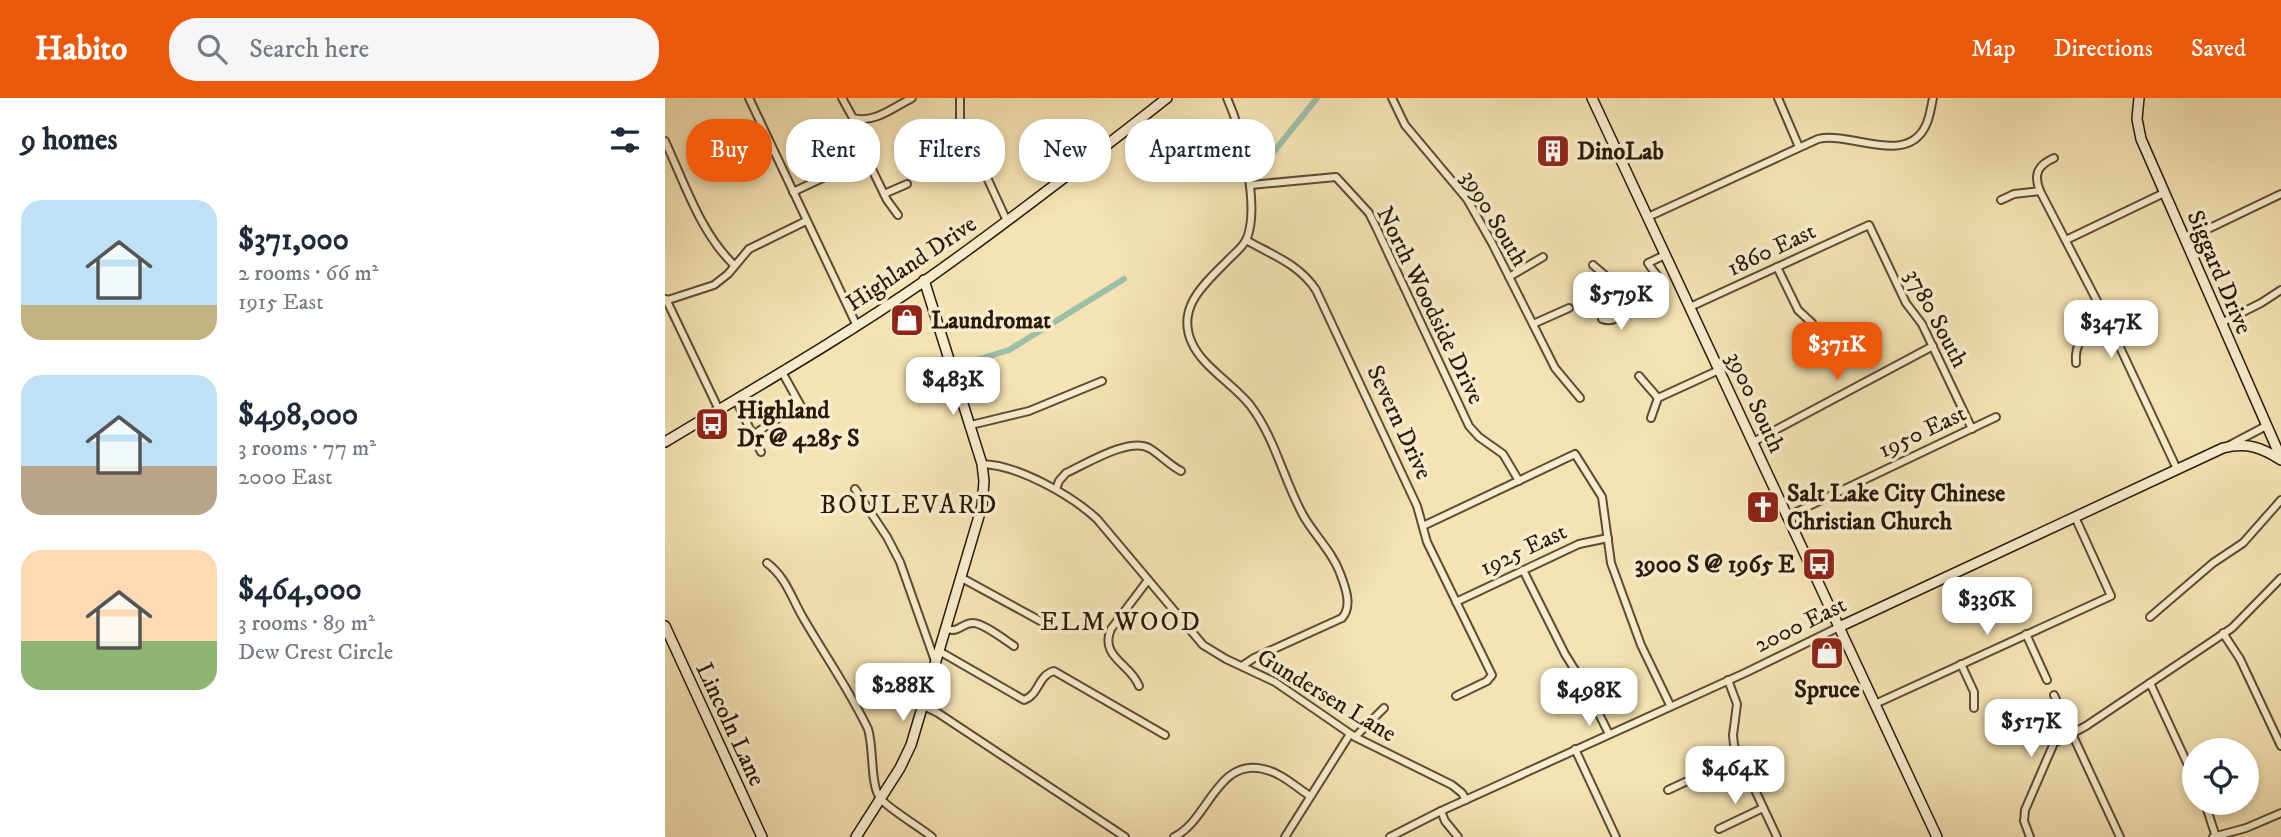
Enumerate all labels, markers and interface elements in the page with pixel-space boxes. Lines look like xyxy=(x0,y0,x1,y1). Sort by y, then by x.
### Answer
search box xyxy=(169,18,659,81)
text: Habito xyxy=(35,29,127,70)
icon: search xyxy=(193,30,231,68)
text: Search here xyxy=(249,33,369,66)
text: Map xyxy=(1971,34,2016,64)
text: Directions xyxy=(2054,34,2153,64)
text: Saved xyxy=(2191,34,2246,64)
chip: Buy xyxy=(686,119,772,182)
chip: Rent xyxy=(786,119,880,182)
chip: Filters xyxy=(894,119,1005,182)
chip: New xyxy=(1019,119,1111,182)
chip: Apartment xyxy=(1125,119,1275,182)
icon: filters xyxy=(606,121,644,159)
text: 9 homes xyxy=(21,122,118,159)
building icon: DinoLab xyxy=(1534,132,1572,170)
place label: DinoLab xyxy=(1577,137,1664,167)
street label: 3990 South xyxy=(1454,165,1535,272)
street label: North Woodside Drive xyxy=(1369,202,1491,409)
street label: Siggard Drive xyxy=(2180,206,2259,339)
street label: Highland Drive xyxy=(841,209,983,318)
street label: 1860 East xyxy=(1722,216,1821,283)
text: $371,000 xyxy=(238,222,349,259)
icon: home xyxy=(77,228,161,312)
text: 2 rooms · 66 m² xyxy=(238,259,378,288)
street label: 3780 South xyxy=(1898,264,1975,373)
pin: $579K xyxy=(1572,272,1670,332)
text: $579K xyxy=(1589,280,1653,309)
text: 1915 East xyxy=(238,288,324,317)
pin: $347K xyxy=(2062,300,2160,360)
shop icon: Laundromat xyxy=(888,301,926,339)
place label: Laundromat xyxy=(931,306,1051,336)
text: $347K xyxy=(2080,308,2142,337)
pin: $371K xyxy=(1788,322,1886,382)
text: $371K xyxy=(1808,330,1866,359)
street label: 3900 South xyxy=(1719,347,1792,458)
pin: $483K xyxy=(904,358,1002,417)
street label: Severn Drive xyxy=(1360,360,1439,485)
text: $483K xyxy=(922,365,984,394)
place label: Highland Dr @ 4285 S xyxy=(737,396,860,454)
text: $498,000 xyxy=(238,397,358,434)
street label: 1950 East xyxy=(1874,398,1971,465)
icon: home xyxy=(77,403,161,487)
bus stop icon: Highland Dr @ 4285 S xyxy=(693,405,731,443)
text: 3 rooms · 77 m² xyxy=(238,434,376,463)
text: 2000 East xyxy=(238,463,332,492)
place label: Salt Lake City Chinese Christian Church xyxy=(1787,479,2005,537)
church icon: Salt Lake City Chinese Christian Church xyxy=(1744,488,1782,526)
district label: BOULEVARD xyxy=(820,489,998,522)
street label: 1925 East xyxy=(1475,517,1572,583)
bus stop icon: 3900 S @ 1965 E xyxy=(1800,545,1838,583)
place label: 3900 S @ 1965 E xyxy=(1635,550,1795,580)
text: $464,000 xyxy=(238,572,362,609)
icon: home xyxy=(77,578,161,662)
pin: $336K xyxy=(1938,578,2036,637)
text: $336K xyxy=(1958,585,2016,614)
street label: 2000 East xyxy=(1750,590,1852,660)
district label: ELM WOOD xyxy=(1040,606,1202,639)
text: 3 rooms · 89 m² xyxy=(238,609,375,638)
shop icon: Spruce xyxy=(1808,634,1846,672)
text: Dew Crest Circle xyxy=(238,638,393,667)
street label: Gundersen Lane xyxy=(1251,643,1402,749)
street label: Lincoln Lane xyxy=(688,658,772,791)
pin: $288K xyxy=(854,664,952,723)
pin: $498K xyxy=(1540,668,1638,728)
text: $288K xyxy=(871,671,935,700)
place label: Spruce xyxy=(1794,675,1860,705)
text: $498K xyxy=(1557,676,1621,705)
pin: $517K xyxy=(1982,700,2080,759)
text: $517K xyxy=(2001,707,2061,736)
map controls xyxy=(2182,738,2259,815)
button: locate xyxy=(2182,738,2259,815)
pin: $464K xyxy=(1686,746,1784,806)
text: $464K xyxy=(1701,754,1769,783)

